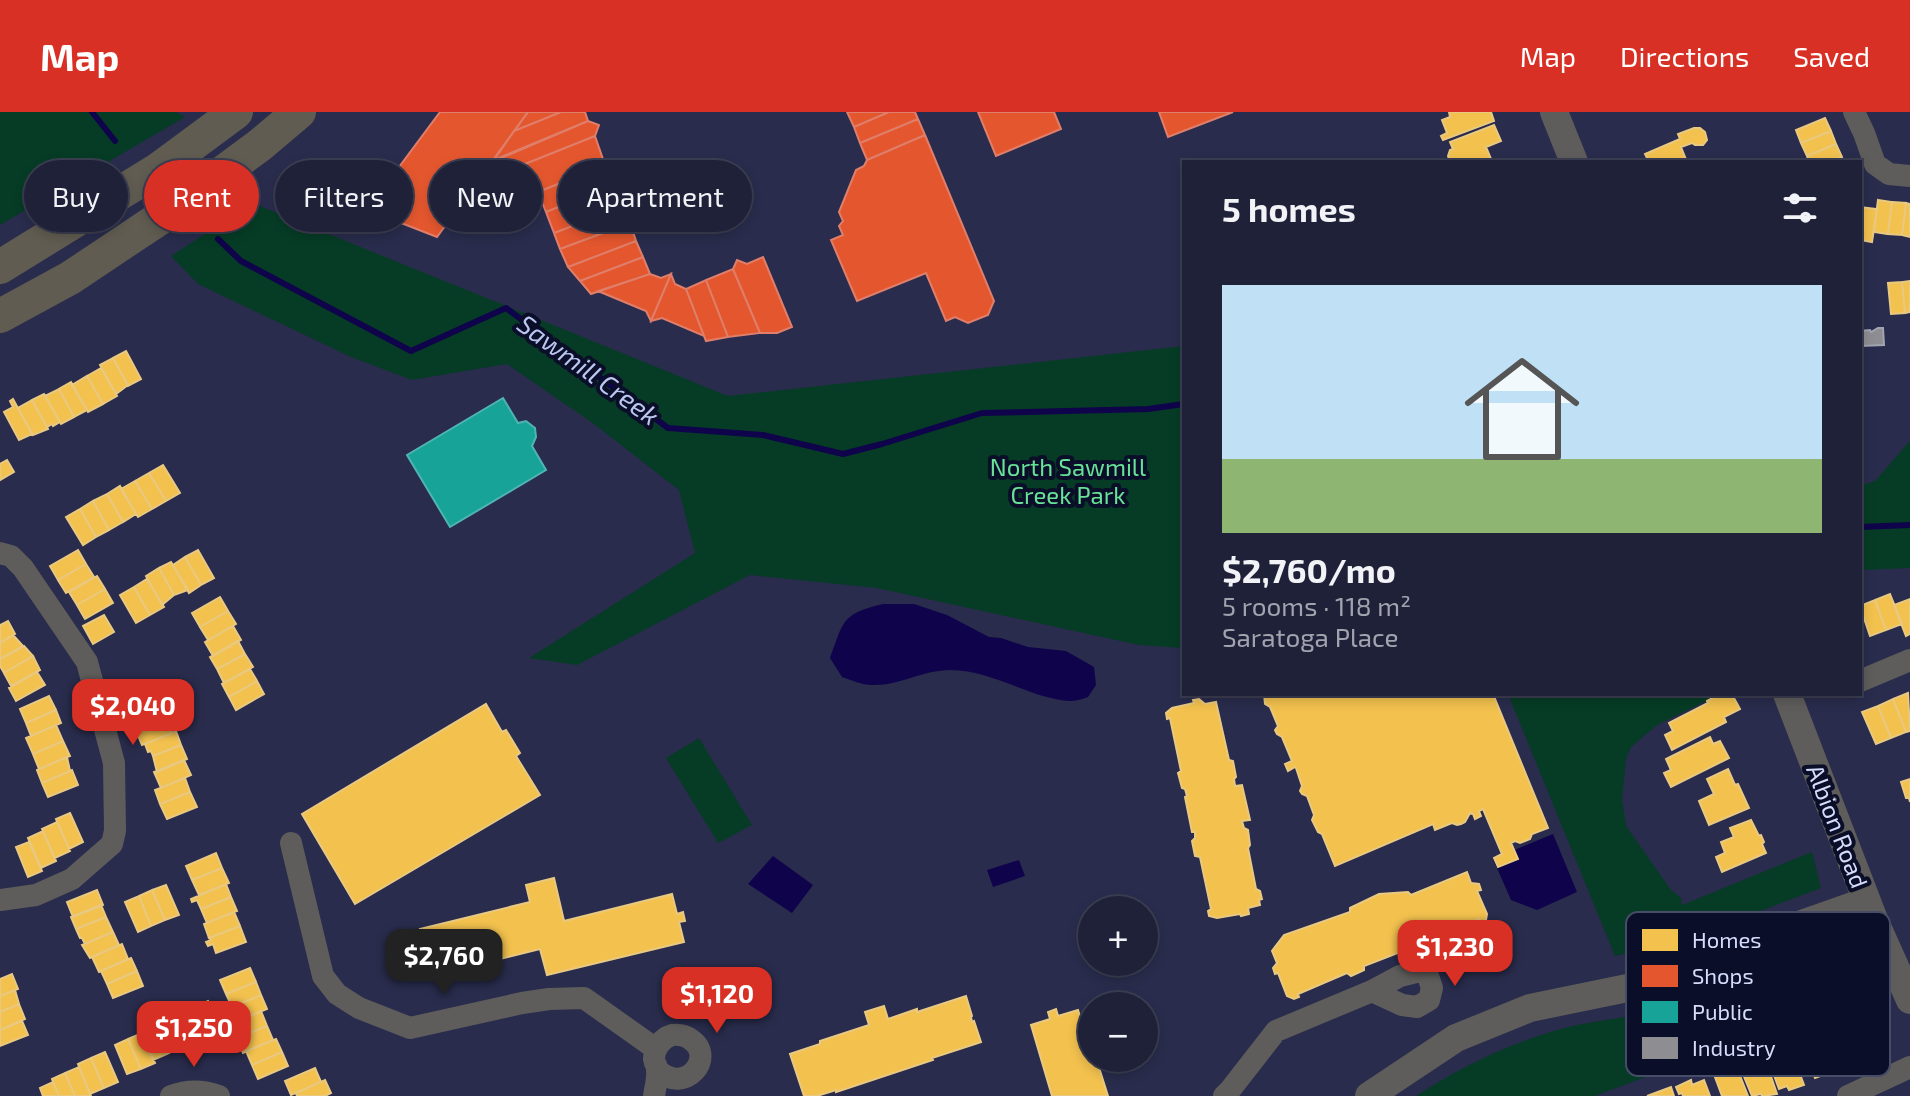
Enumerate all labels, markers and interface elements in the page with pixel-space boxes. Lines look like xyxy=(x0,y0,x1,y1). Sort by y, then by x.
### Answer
text: Map xyxy=(40,33,119,79)
text: Map xyxy=(1520,39,1576,73)
text: Directions xyxy=(1620,39,1749,73)
text: Saved xyxy=(1793,39,1870,73)
chip: Buy xyxy=(24,160,128,232)
chip: Rent xyxy=(144,160,259,232)
chip: Filters xyxy=(275,160,413,232)
chip: New xyxy=(429,160,542,232)
chip: Apartment xyxy=(558,160,752,232)
icon: filters xyxy=(1778,186,1822,230)
text: 5 homes xyxy=(1222,188,1356,229)
water label: Sawmill Creek xyxy=(512,307,666,431)
icon: home xyxy=(1450,337,1594,481)
park label: North Sawmill Creek Park xyxy=(990,452,1146,509)
text: $2,760/mo xyxy=(1222,549,1396,590)
text: 5 rooms · 118 m² xyxy=(1222,590,1411,621)
text: Saratoga Place xyxy=(1222,621,1399,652)
pin: $2,040 xyxy=(68,679,198,747)
text: $2,040 xyxy=(90,689,176,720)
street label: Albion Road xyxy=(1801,760,1875,892)
map controls xyxy=(1078,896,1158,1072)
button: + xyxy=(1078,896,1158,976)
legend xyxy=(1626,912,1890,1076)
pin: $1,230 xyxy=(1390,920,1520,988)
text: Homes xyxy=(1692,926,1761,952)
pin: $2,760 xyxy=(379,929,509,997)
text: $1,230 xyxy=(1416,930,1494,961)
text: $2,760 xyxy=(403,939,485,970)
text: Shops xyxy=(1692,962,1754,988)
pin: $1,120 xyxy=(652,967,782,1035)
text: $1,120 xyxy=(680,977,754,1008)
button: − xyxy=(1078,992,1158,1072)
text: Public xyxy=(1692,998,1753,1024)
pin: $1,250 xyxy=(129,1001,259,1069)
text: $1,250 xyxy=(155,1011,233,1042)
text: Industry xyxy=(1692,1034,1776,1060)

